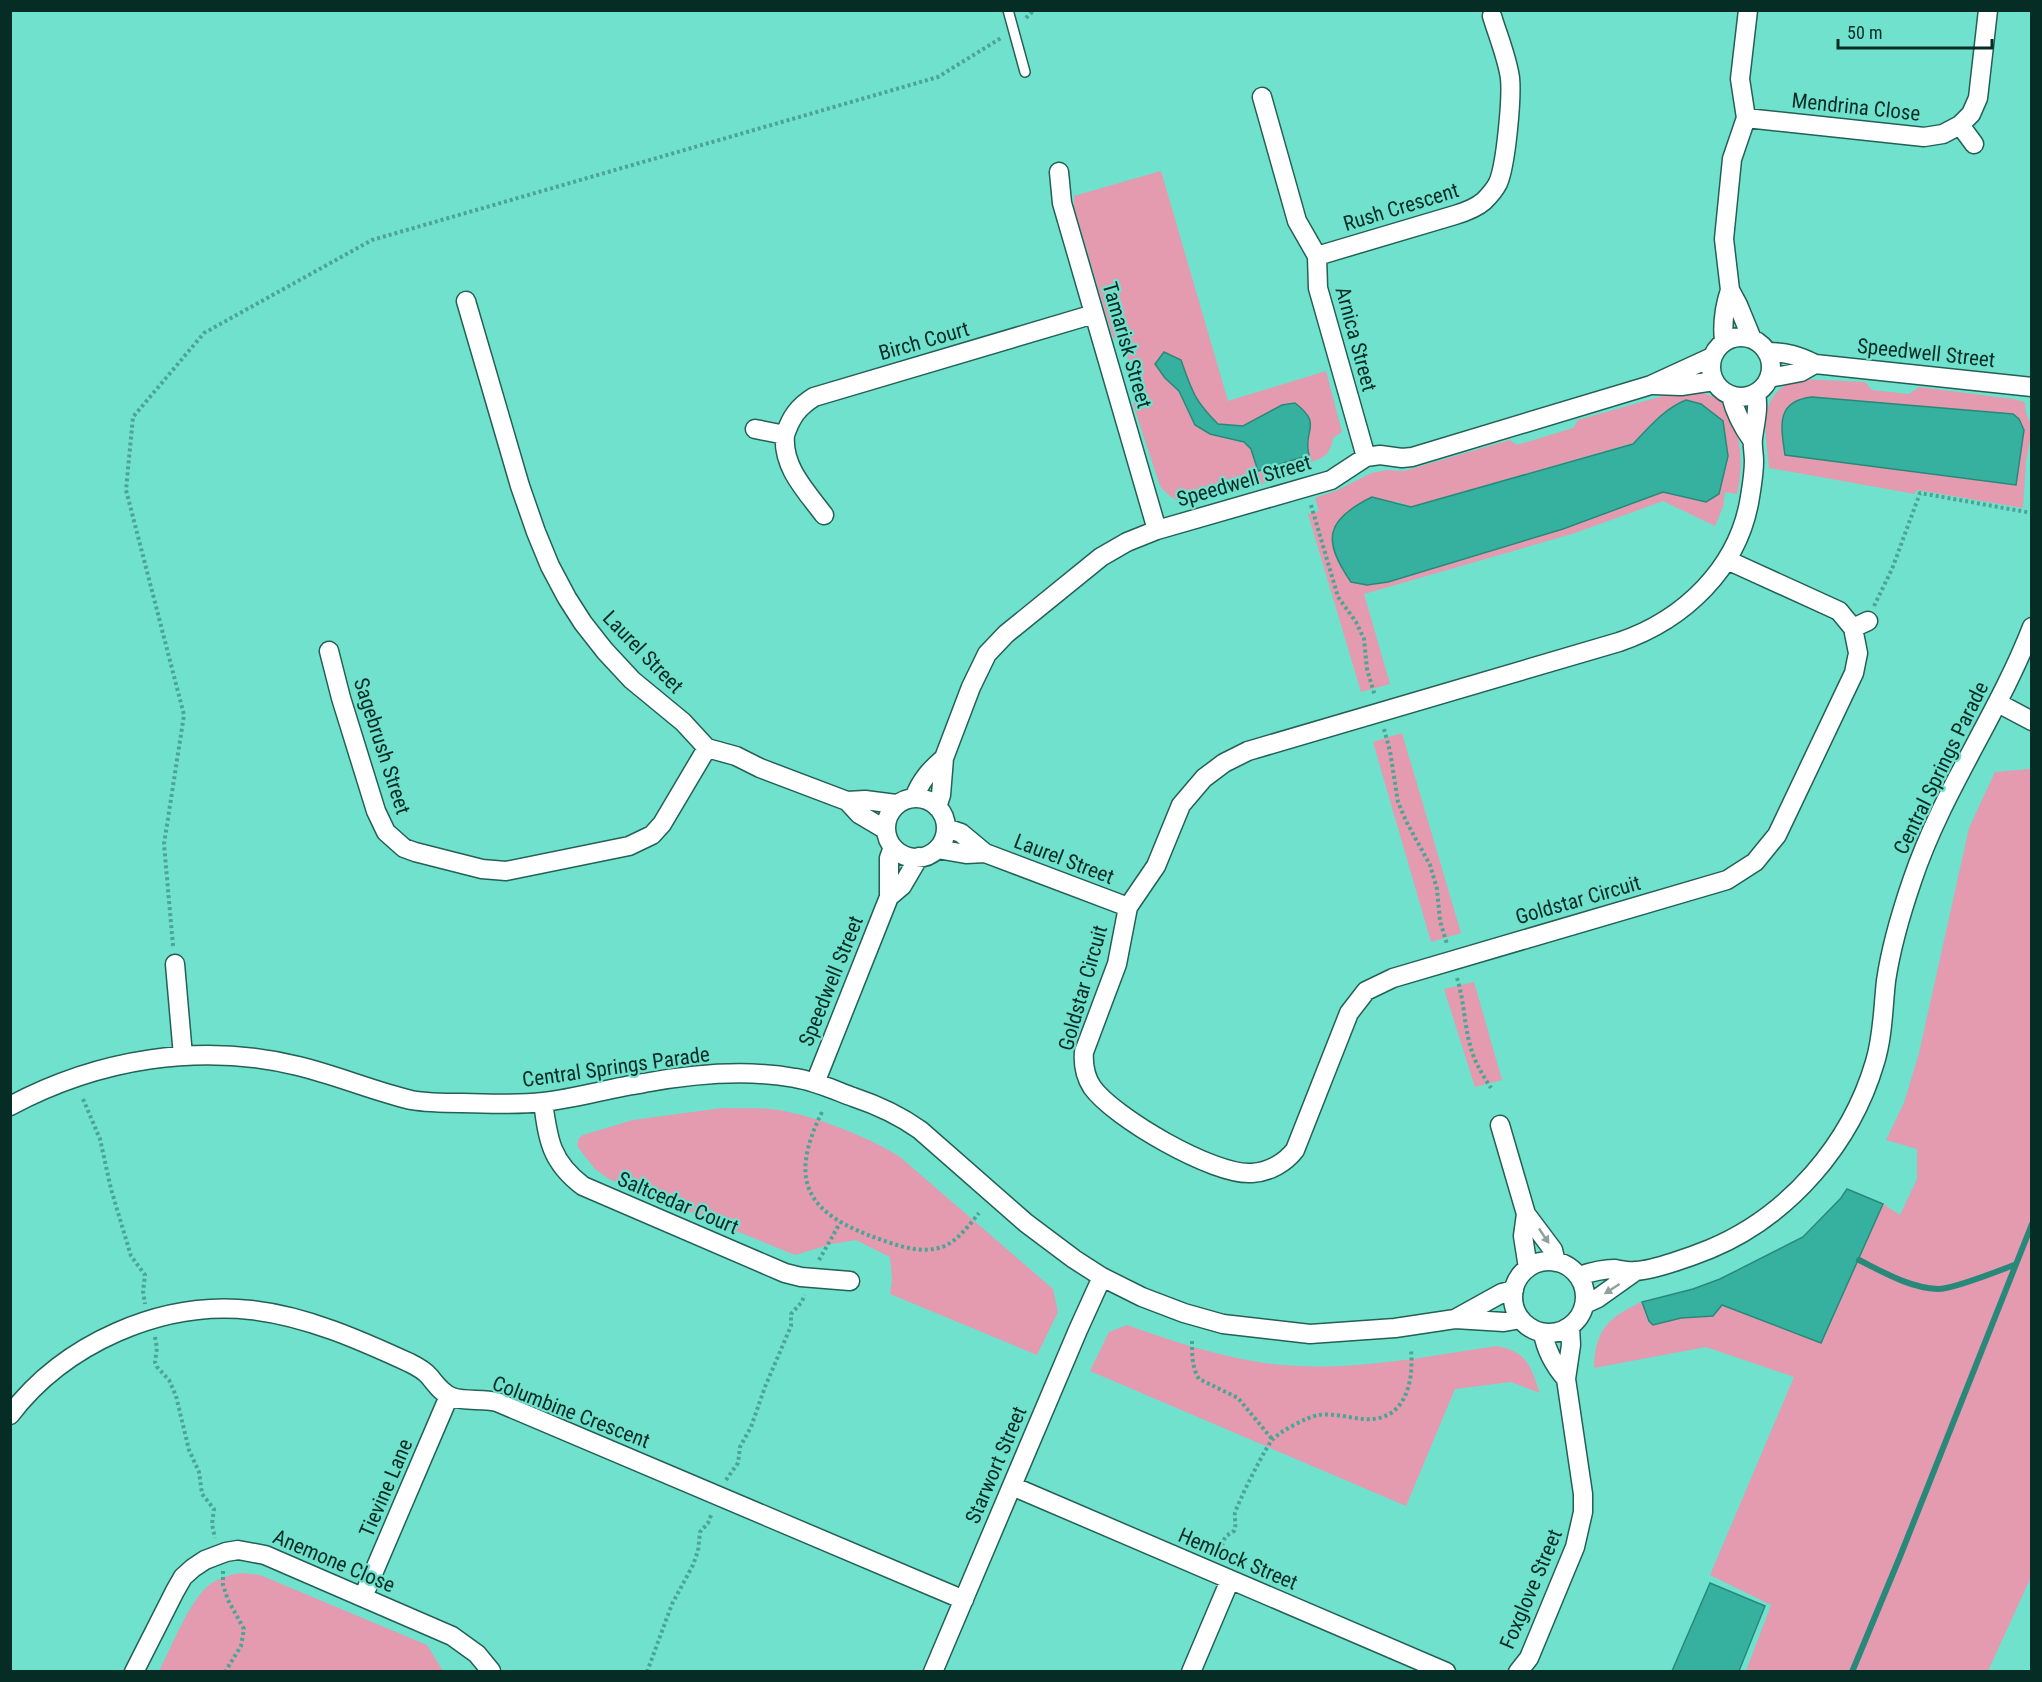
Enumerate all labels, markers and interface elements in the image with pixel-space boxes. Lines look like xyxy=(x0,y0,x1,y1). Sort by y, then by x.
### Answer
scale bar xyxy=(1838,12,1992,50)
text: 50 m xyxy=(1847,22,1882,43)
street label: Mendrina Close xyxy=(1790,88,1922,126)
street label: Rush Crescent xyxy=(1340,178,1462,236)
street label: Tamarisk Street xyxy=(1098,279,1156,411)
street label: Arnica Street xyxy=(1331,284,1381,394)
street label: Birch Court xyxy=(876,317,972,365)
street label: Speedwell Street xyxy=(1856,334,1996,372)
street label: Speedwell Street xyxy=(1174,450,1314,512)
street label: Laurel Street xyxy=(598,606,688,698)
street label: Sagebrush Street xyxy=(349,675,415,817)
street label: Central Springs Parade xyxy=(1889,678,1993,858)
street label: Laurel Street xyxy=(1011,829,1117,889)
street label: Goldstar Circuit xyxy=(1513,871,1643,929)
street label: Speedwell Street xyxy=(794,912,868,1050)
street label: Goldstar Circuit xyxy=(1054,923,1112,1053)
street label: Central Springs Parade xyxy=(521,1042,711,1092)
street label: Saltcedar Court xyxy=(614,1167,742,1239)
one-way arrow xyxy=(1538,1228,1549,1245)
one-way arrow xyxy=(1603,1284,1620,1295)
street label: Columbine Crescent xyxy=(489,1371,653,1453)
street label: Starwort Street xyxy=(961,1403,1031,1527)
street label: Tievine Lane xyxy=(355,1435,417,1541)
street label: Hemlock Street xyxy=(1175,1523,1301,1595)
street label: Anemone Close xyxy=(269,1525,399,1598)
street label: Foxglove Street xyxy=(1495,1526,1567,1652)

